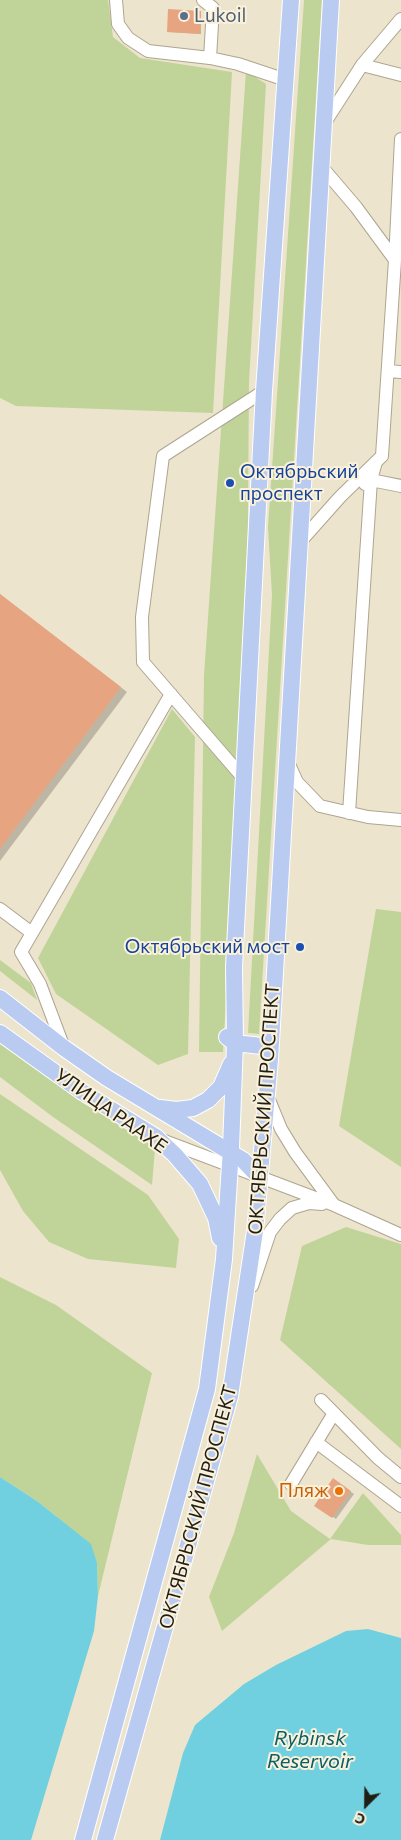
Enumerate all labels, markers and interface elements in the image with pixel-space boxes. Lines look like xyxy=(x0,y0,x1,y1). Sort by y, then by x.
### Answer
place label: Lukoil xyxy=(194,5,246,27)
marker: Lukoil xyxy=(178,10,190,22)
place label: Октябрьский проспект xyxy=(240,461,358,505)
marker: Октябрьский проспект xyxy=(224,477,236,489)
place label: Октябрьский мост xyxy=(125,936,290,958)
marker: Октябрьский мост xyxy=(294,941,306,953)
street label: ОКТЯБРЬСКИЙ ПРОСПЕКТ xyxy=(244,983,284,1235)
street label: УЛИЦА РААХЕ xyxy=(50,1064,172,1158)
street label: ОКТЯБРЬСКИЙ ПРОСПЕКТ xyxy=(154,1382,242,1632)
place label: Пляж xyxy=(279,1480,329,1502)
marker: Пляж xyxy=(333,1485,345,1497)
water label: Rybinsk Reservoir xyxy=(267,1726,353,1773)
north arrow xyxy=(341,1780,391,1830)
text: С xyxy=(352,1810,368,1829)

